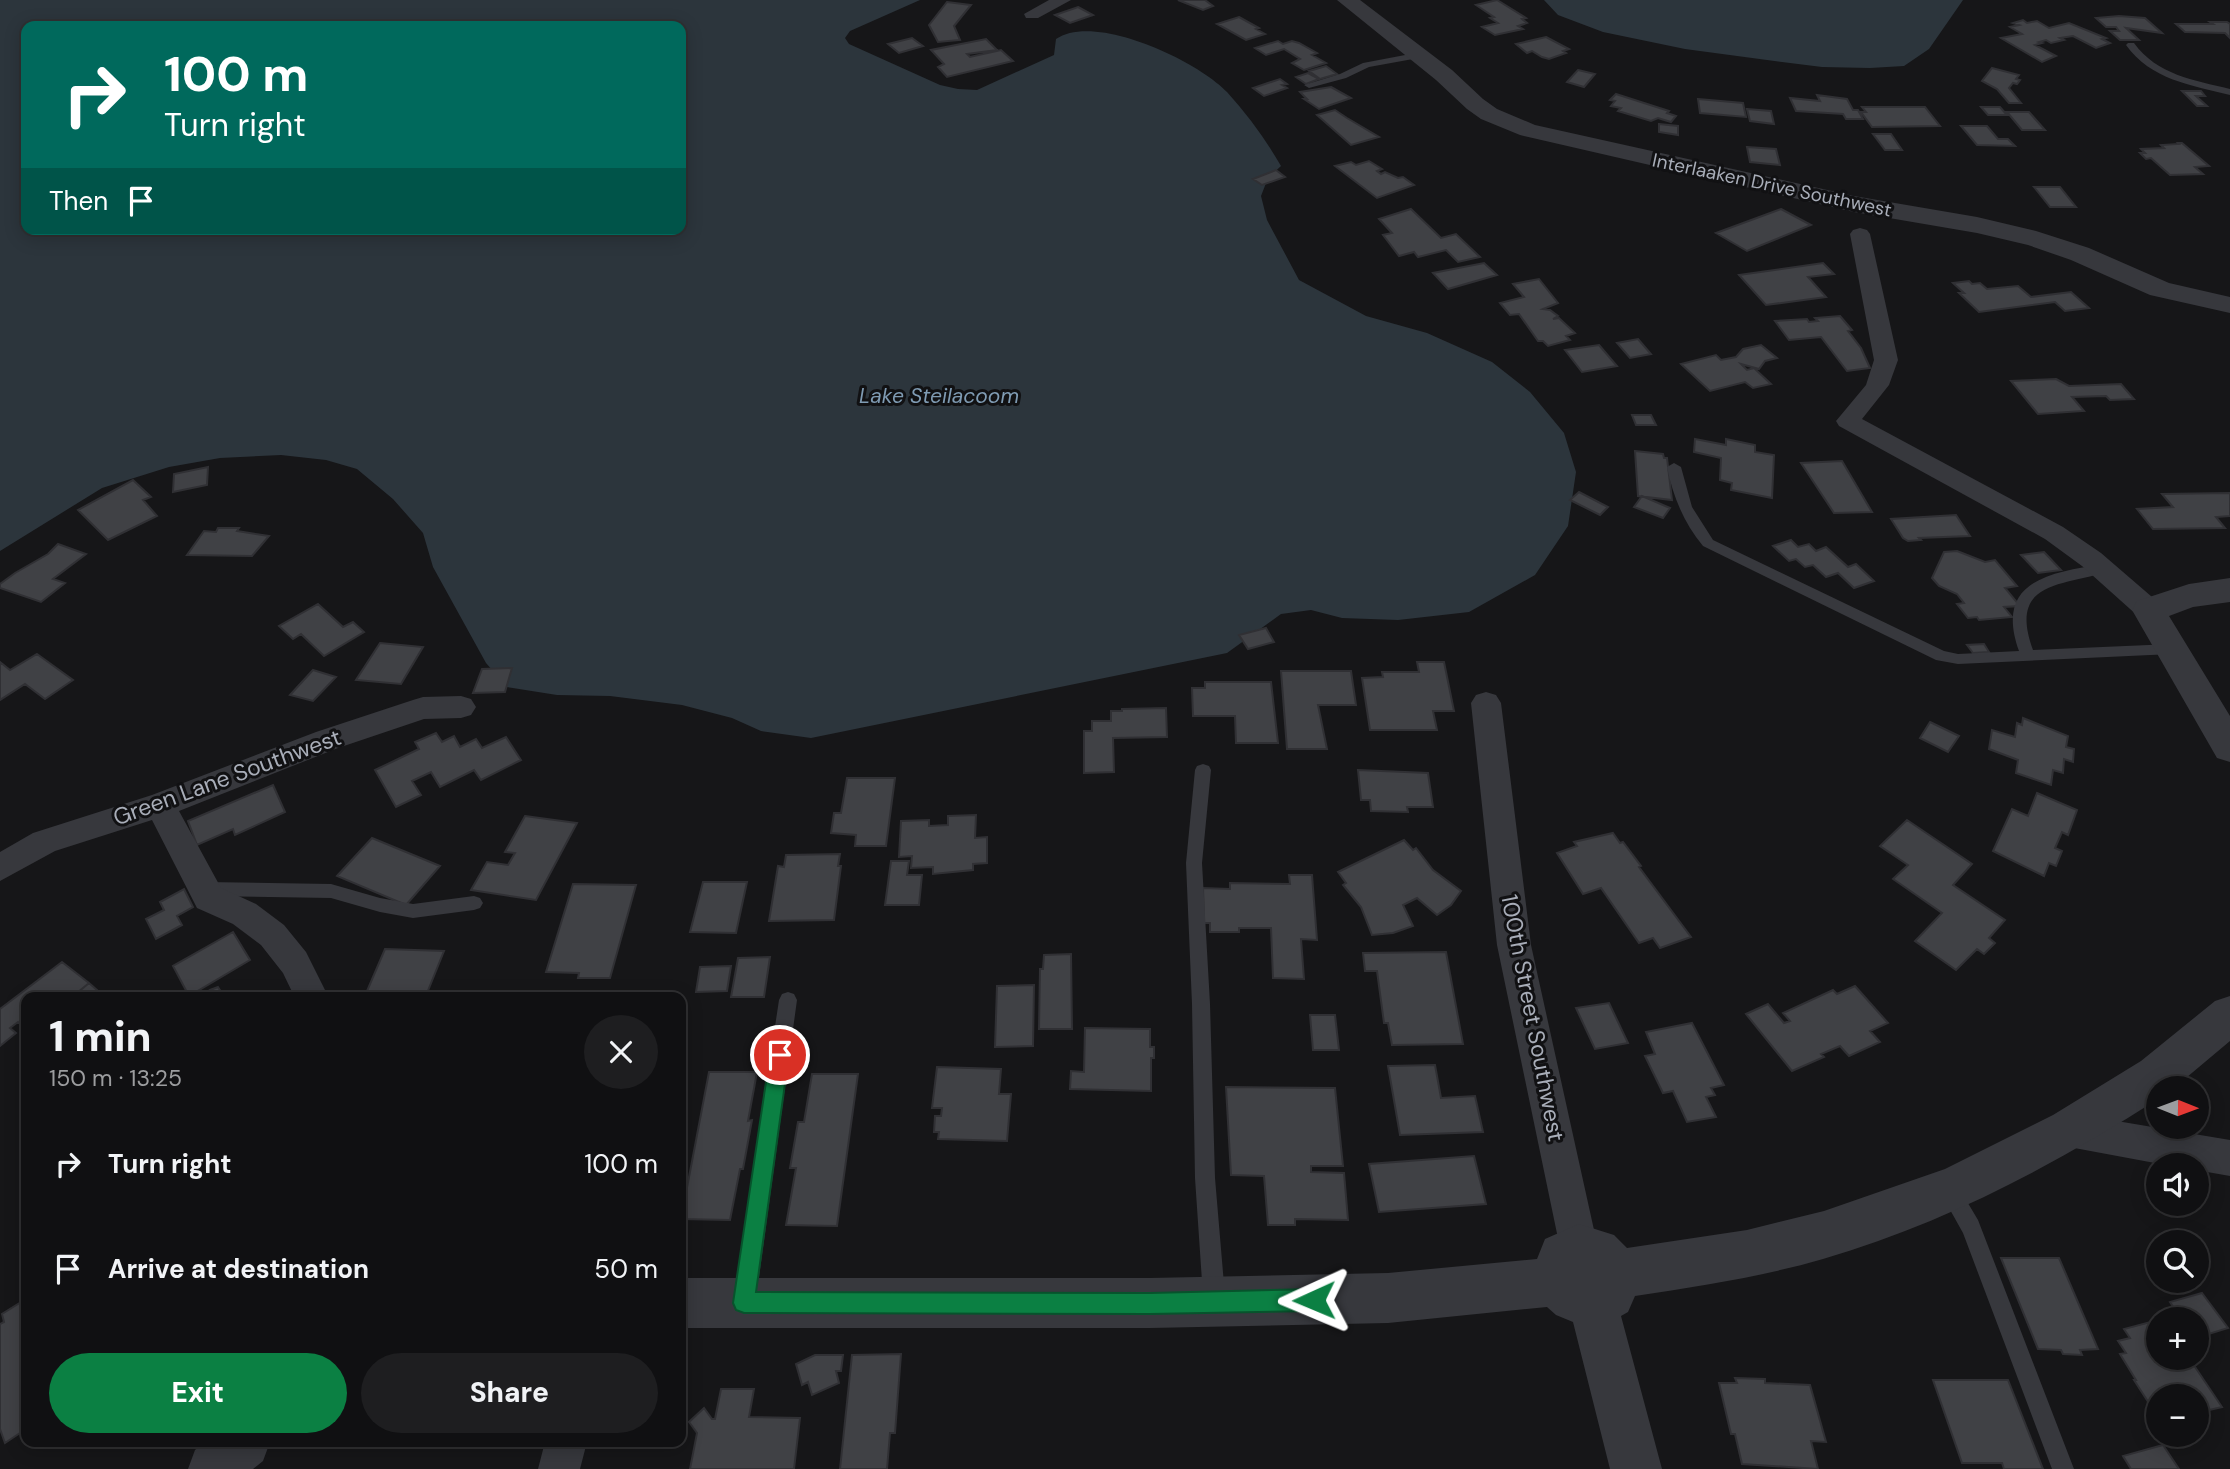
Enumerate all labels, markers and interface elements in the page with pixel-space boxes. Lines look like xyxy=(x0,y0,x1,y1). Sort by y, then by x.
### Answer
text: 100 m xyxy=(164,42,308,106)
icon: right xyxy=(49,49,140,140)
text: Turn right xyxy=(164,104,306,146)
street label: Interlaaken Drive Southwest xyxy=(1650,147,1894,223)
icon: arrive xyxy=(122,182,160,220)
text: Then xyxy=(49,184,108,218)
water label: Lake Steilacoom xyxy=(859,382,1019,410)
street label: Green Lane Southwest xyxy=(109,722,345,832)
street label: 100th Street Southwest xyxy=(1494,892,1572,1144)
text: 1 min xyxy=(49,1009,152,1064)
button: close xyxy=(584,1015,658,1089)
pin xyxy=(750,1025,810,1085)
icon: arrive xyxy=(761,1036,799,1074)
text: 150 m · 13:25 xyxy=(49,1063,182,1093)
north arrow xyxy=(2146,1076,2208,1139)
map controls xyxy=(2146,1076,2209,1447)
icon: right xyxy=(49,1145,87,1183)
text: Turn right xyxy=(108,1147,232,1181)
text: 100 m xyxy=(584,1147,658,1181)
button: sound xyxy=(2146,1153,2209,1216)
button: search xyxy=(2146,1230,2209,1293)
icon: arrive xyxy=(49,1250,87,1288)
text: Arrive at destination xyxy=(108,1252,369,1286)
text: 50 m xyxy=(594,1252,658,1286)
position arrow xyxy=(1277,1263,1351,1337)
button: + xyxy=(2146,1307,2209,1370)
button: Exit xyxy=(49,1353,347,1433)
button: Share xyxy=(361,1353,658,1433)
button: − xyxy=(2146,1384,2209,1447)

